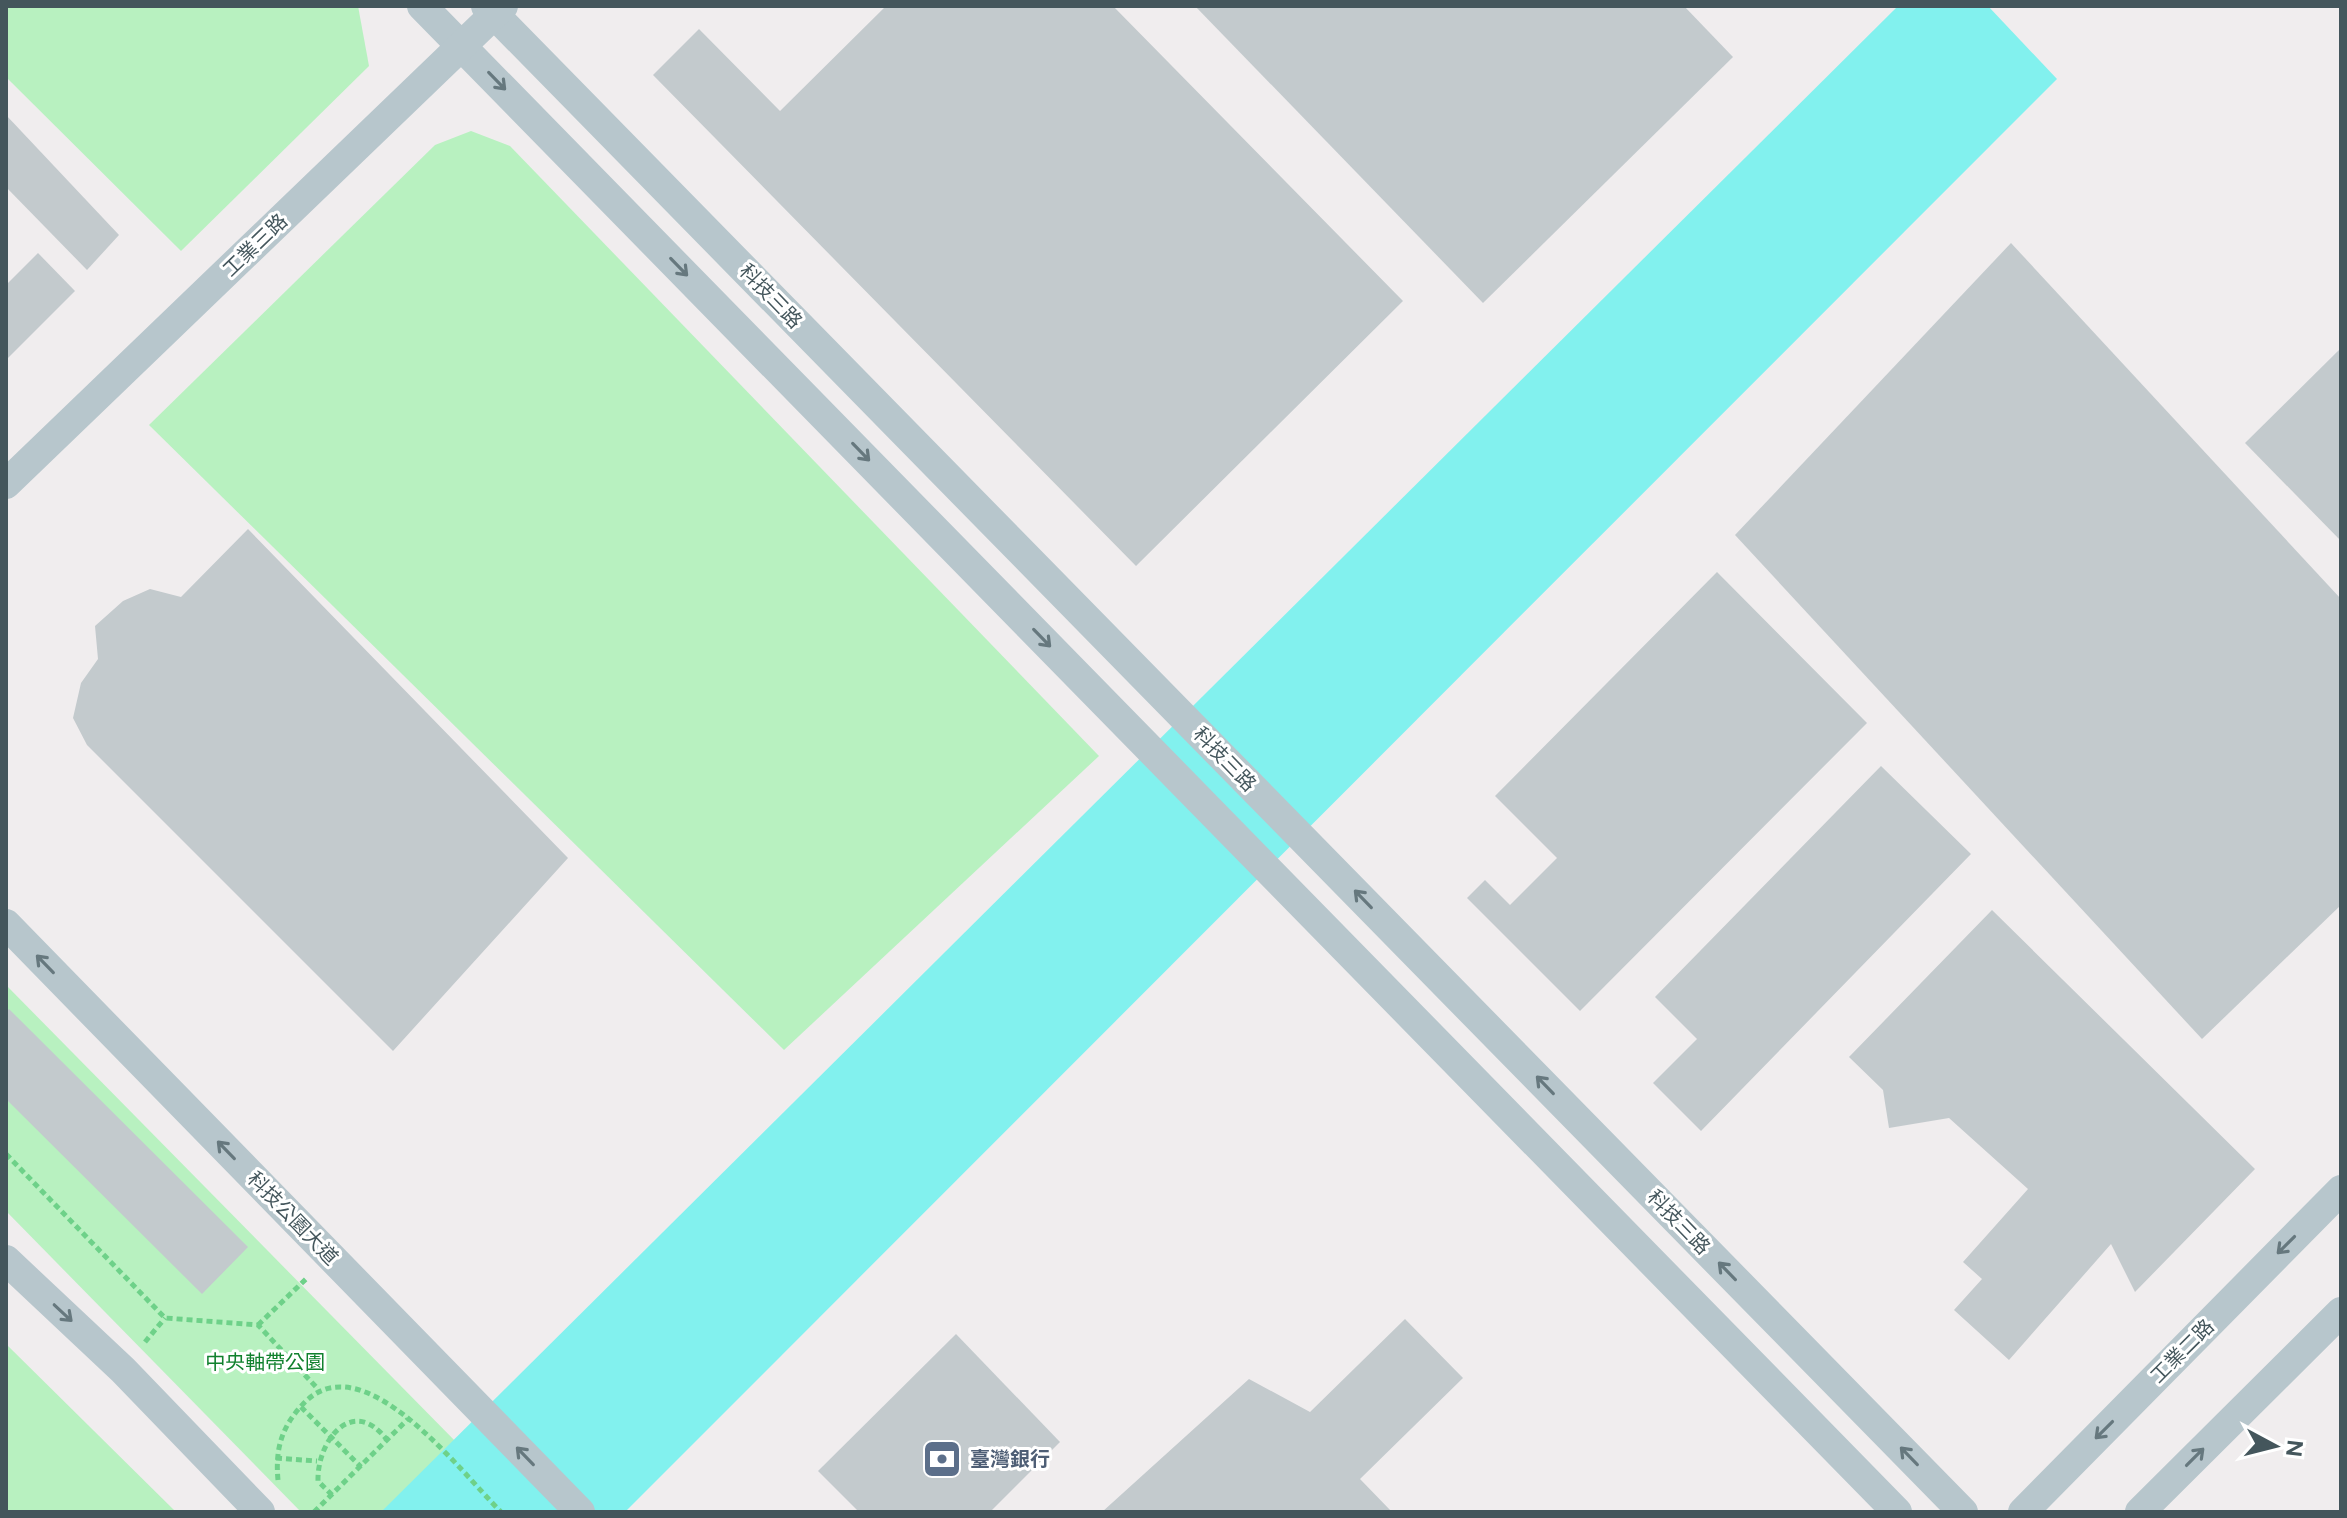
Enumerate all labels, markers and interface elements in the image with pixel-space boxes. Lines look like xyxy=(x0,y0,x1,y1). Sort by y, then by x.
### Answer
one-way arrow xyxy=(487,71,506,90)
street label: 工業三路 xyxy=(218,209,292,281)
one-way arrow xyxy=(669,257,688,276)
street label: 科技三路 xyxy=(735,259,807,333)
one-way arrow xyxy=(851,442,870,462)
one-way arrow xyxy=(1033,628,1052,648)
street label: 科技三路 xyxy=(1189,722,1261,796)
one-way arrow xyxy=(1353,889,1372,909)
one-way arrow xyxy=(36,955,55,974)
one-way arrow xyxy=(1535,1075,1554,1095)
one-way arrow xyxy=(217,1140,236,1160)
street label: 科技公園大道 xyxy=(243,1167,343,1269)
street label: 科技三路 xyxy=(1643,1185,1715,1259)
one-way arrow xyxy=(2277,1235,2296,1254)
one-way arrow xyxy=(1717,1261,1736,1281)
one-way arrow xyxy=(53,1304,73,1323)
street label: 工業二路 xyxy=(2145,1314,2219,1388)
park label: 中央軸帶公園 xyxy=(205,1350,325,1374)
north arrow xyxy=(2235,1406,2315,1486)
one-way arrow xyxy=(2094,1420,2113,1440)
bank icon: 臺灣銀行 xyxy=(921,1438,963,1480)
text: N xyxy=(2280,1438,2309,1458)
one-way arrow xyxy=(516,1446,535,1466)
one-way arrow xyxy=(1899,1446,1918,1466)
place label: 臺灣銀行 xyxy=(970,1447,1050,1471)
one-way arrow xyxy=(2185,1448,2204,1467)

